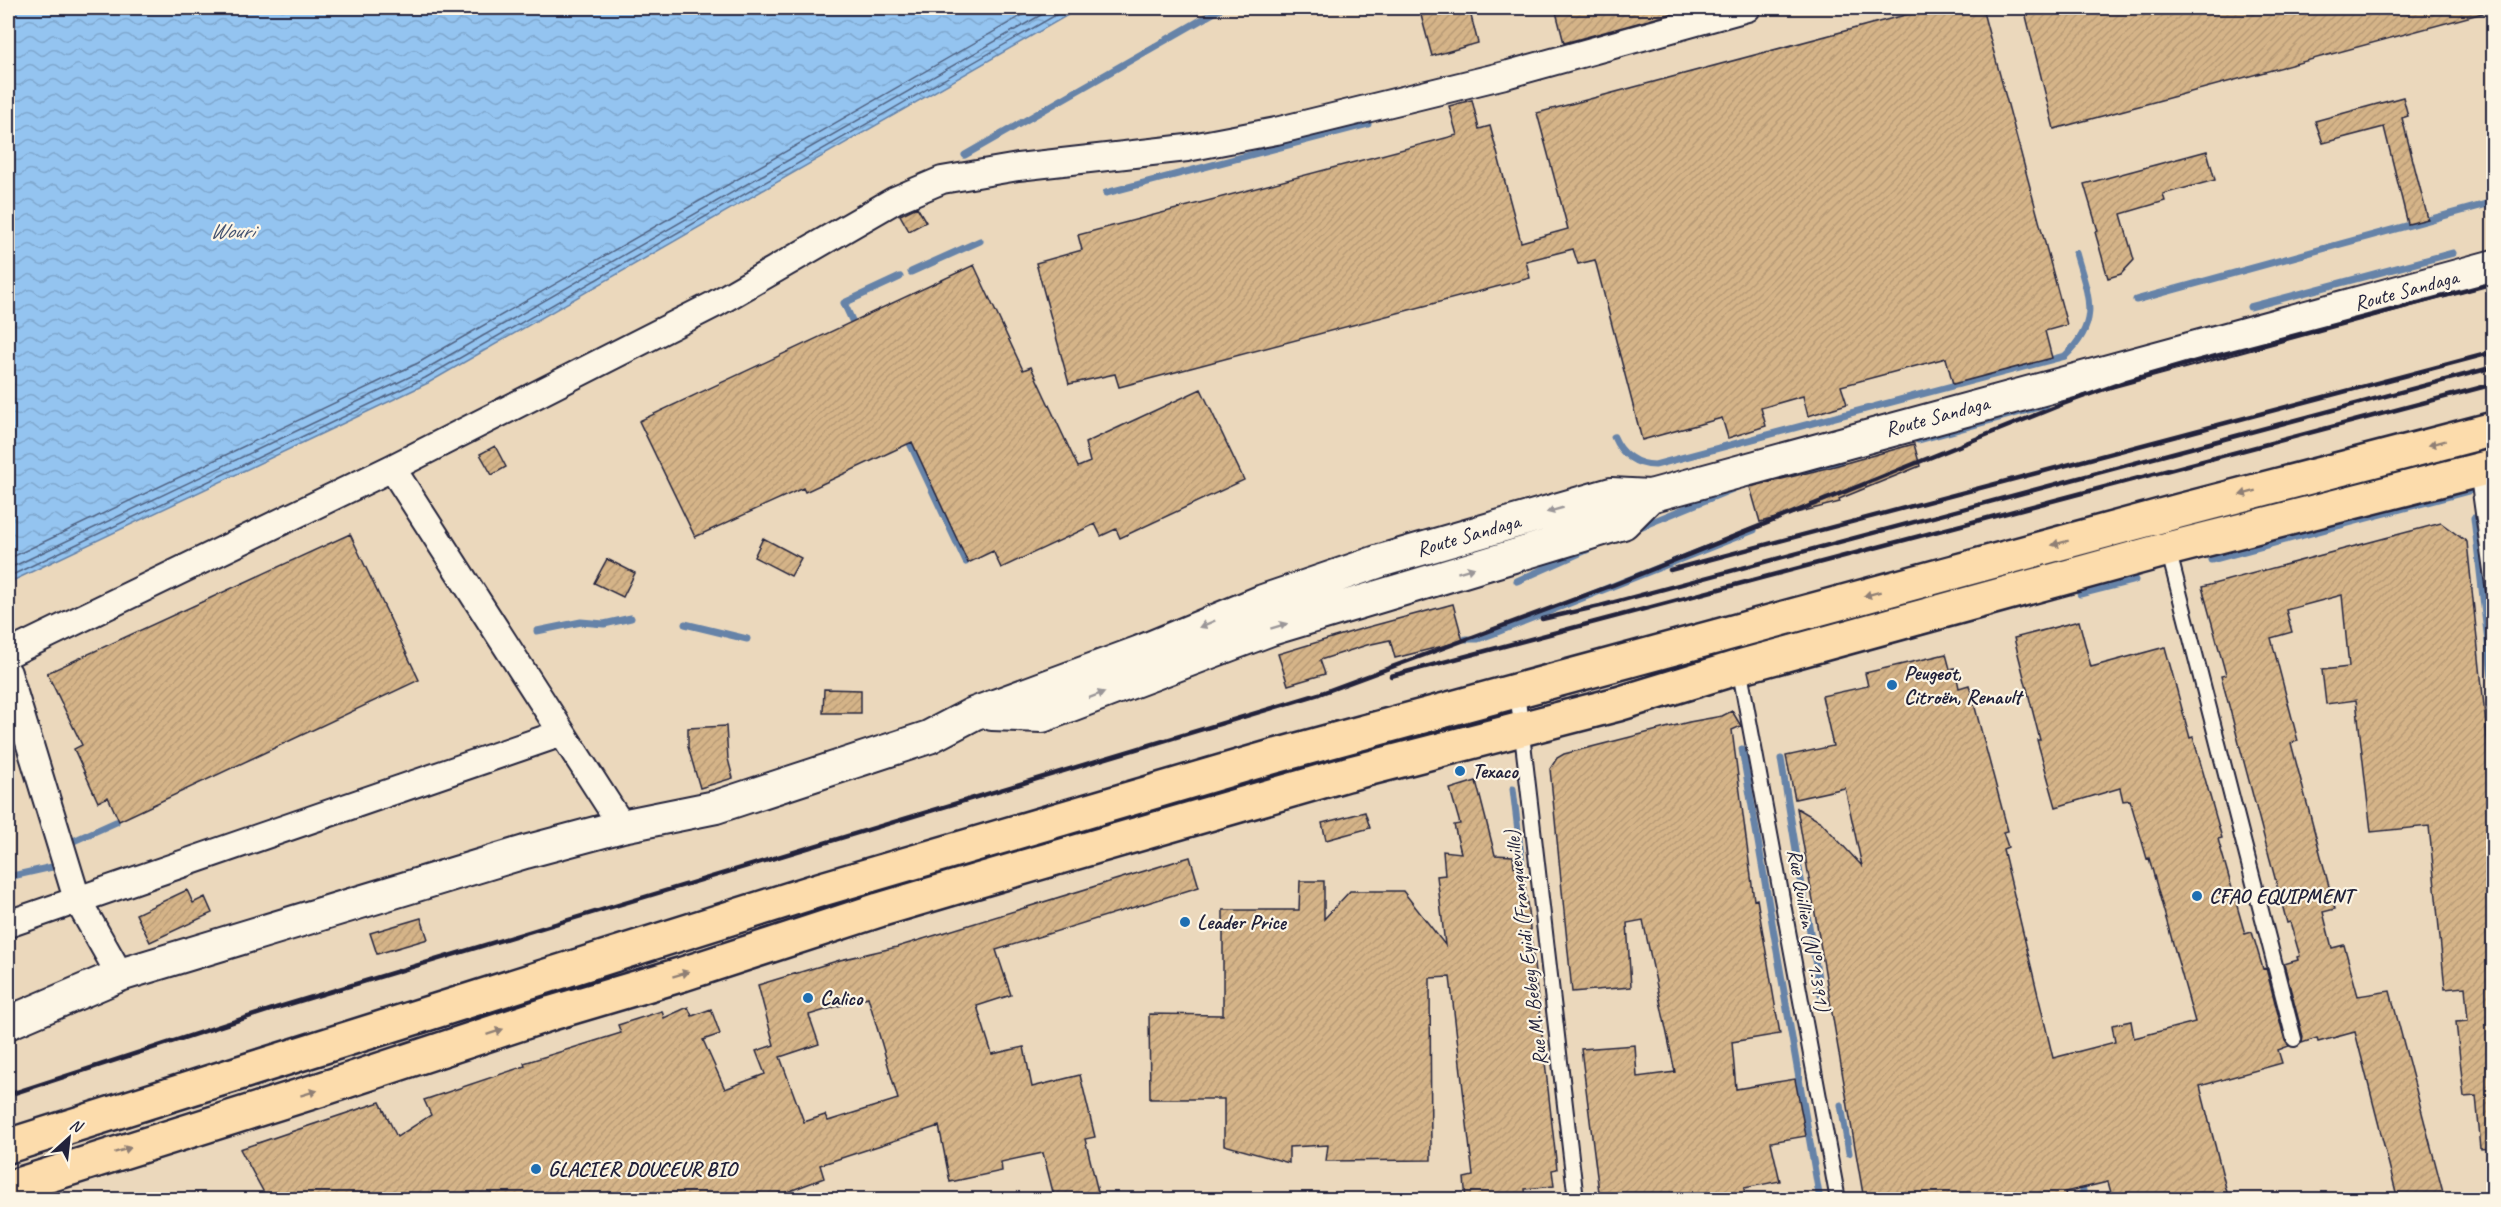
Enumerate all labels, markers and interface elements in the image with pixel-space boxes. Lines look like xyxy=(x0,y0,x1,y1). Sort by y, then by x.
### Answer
water label: Wouri xyxy=(210,217,260,245)
street label: Route Sandaga xyxy=(2351,263,2463,316)
street label: Route Sandaga xyxy=(1882,389,1994,442)
one-way arrow xyxy=(2428,439,2446,449)
one-way arrow xyxy=(2239,489,2257,498)
one-way arrow xyxy=(1546,506,1564,515)
street label: Route Sandaga xyxy=(1413,507,1525,562)
one-way arrow xyxy=(2051,539,2069,548)
one-way arrow xyxy=(1457,565,1475,574)
one-way arrow xyxy=(1863,590,1881,600)
one-way arrow xyxy=(1198,619,1216,629)
one-way arrow xyxy=(1270,621,1288,630)
place label: Peugeot, Citroën, Renault xyxy=(1904,660,2024,710)
marker: Peugeot, Citroën, Renault xyxy=(1885,678,1899,692)
one-way arrow xyxy=(1088,690,1106,700)
place label: Texaco xyxy=(1472,758,1519,784)
marker: Texaco xyxy=(1453,764,1467,778)
street label: Rue M. Bebey Eyidi (Franqueville) xyxy=(1499,828,1553,1067)
street label: Rue Quillien (N° 1.391) xyxy=(1782,847,1836,1014)
place label: CFAO EQUIPMENT xyxy=(2209,883,2358,909)
marker: CFAO EQUIPMENT xyxy=(2190,889,2204,903)
place label: Leader Price xyxy=(1197,909,1288,935)
marker: Leader Price xyxy=(1178,915,1192,929)
one-way arrow xyxy=(672,969,690,978)
place label: Calico xyxy=(820,985,864,1011)
marker: Calico xyxy=(801,991,815,1005)
one-way arrow xyxy=(486,1027,504,1036)
one-way arrow xyxy=(300,1088,318,1097)
north arrow xyxy=(39,1108,99,1168)
text: N xyxy=(66,1114,87,1138)
one-way arrow xyxy=(114,1145,132,1154)
place label: GLACIER DOUCEUR BIO xyxy=(548,1156,740,1182)
marker: GLACIER DOUCEUR BIO xyxy=(529,1162,543,1176)

